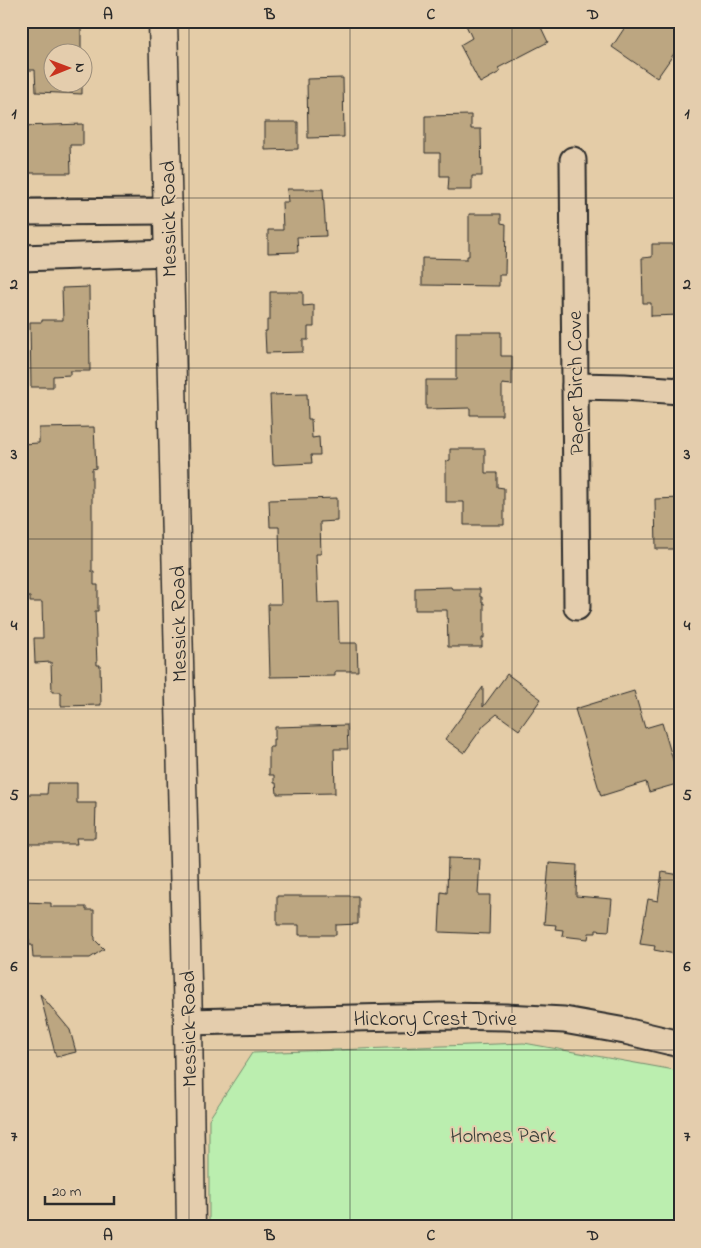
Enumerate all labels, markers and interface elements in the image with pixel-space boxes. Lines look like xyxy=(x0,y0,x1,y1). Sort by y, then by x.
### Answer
text: A xyxy=(103,3,113,27)
text: B xyxy=(264,3,276,27)
text: C xyxy=(427,3,436,27)
text: D xyxy=(586,3,599,27)
north arrow xyxy=(42,42,92,92)
text: N xyxy=(69,63,90,73)
text: 1 xyxy=(11,102,17,126)
text: 1 xyxy=(684,102,690,126)
street label: Messick Road xyxy=(154,160,186,278)
text: 2 xyxy=(9,273,18,297)
text: 2 xyxy=(682,273,691,297)
street label: Paper Birch Cove xyxy=(561,310,593,455)
text: 3 xyxy=(10,443,18,467)
text: 3 xyxy=(683,443,691,467)
street label: Messick Road xyxy=(164,565,196,683)
text: 4 xyxy=(10,614,18,638)
text: 4 xyxy=(683,614,691,638)
text: 5 xyxy=(9,784,19,808)
text: 5 xyxy=(682,784,692,808)
text: 6 xyxy=(9,955,18,979)
text: 6 xyxy=(682,955,691,979)
street label: Messick Road xyxy=(174,970,206,1088)
street label: Hickory Crest Drive xyxy=(353,1005,517,1037)
park label: Holmes Park xyxy=(450,1122,557,1152)
text: 7 xyxy=(11,1125,18,1149)
text: 7 xyxy=(684,1125,691,1149)
scale bar xyxy=(45,1173,114,1205)
text: 20 m xyxy=(52,1181,82,1203)
text: A xyxy=(103,1224,113,1248)
text: B xyxy=(264,1224,276,1248)
text: C xyxy=(427,1224,436,1248)
text: D xyxy=(586,1224,599,1248)

